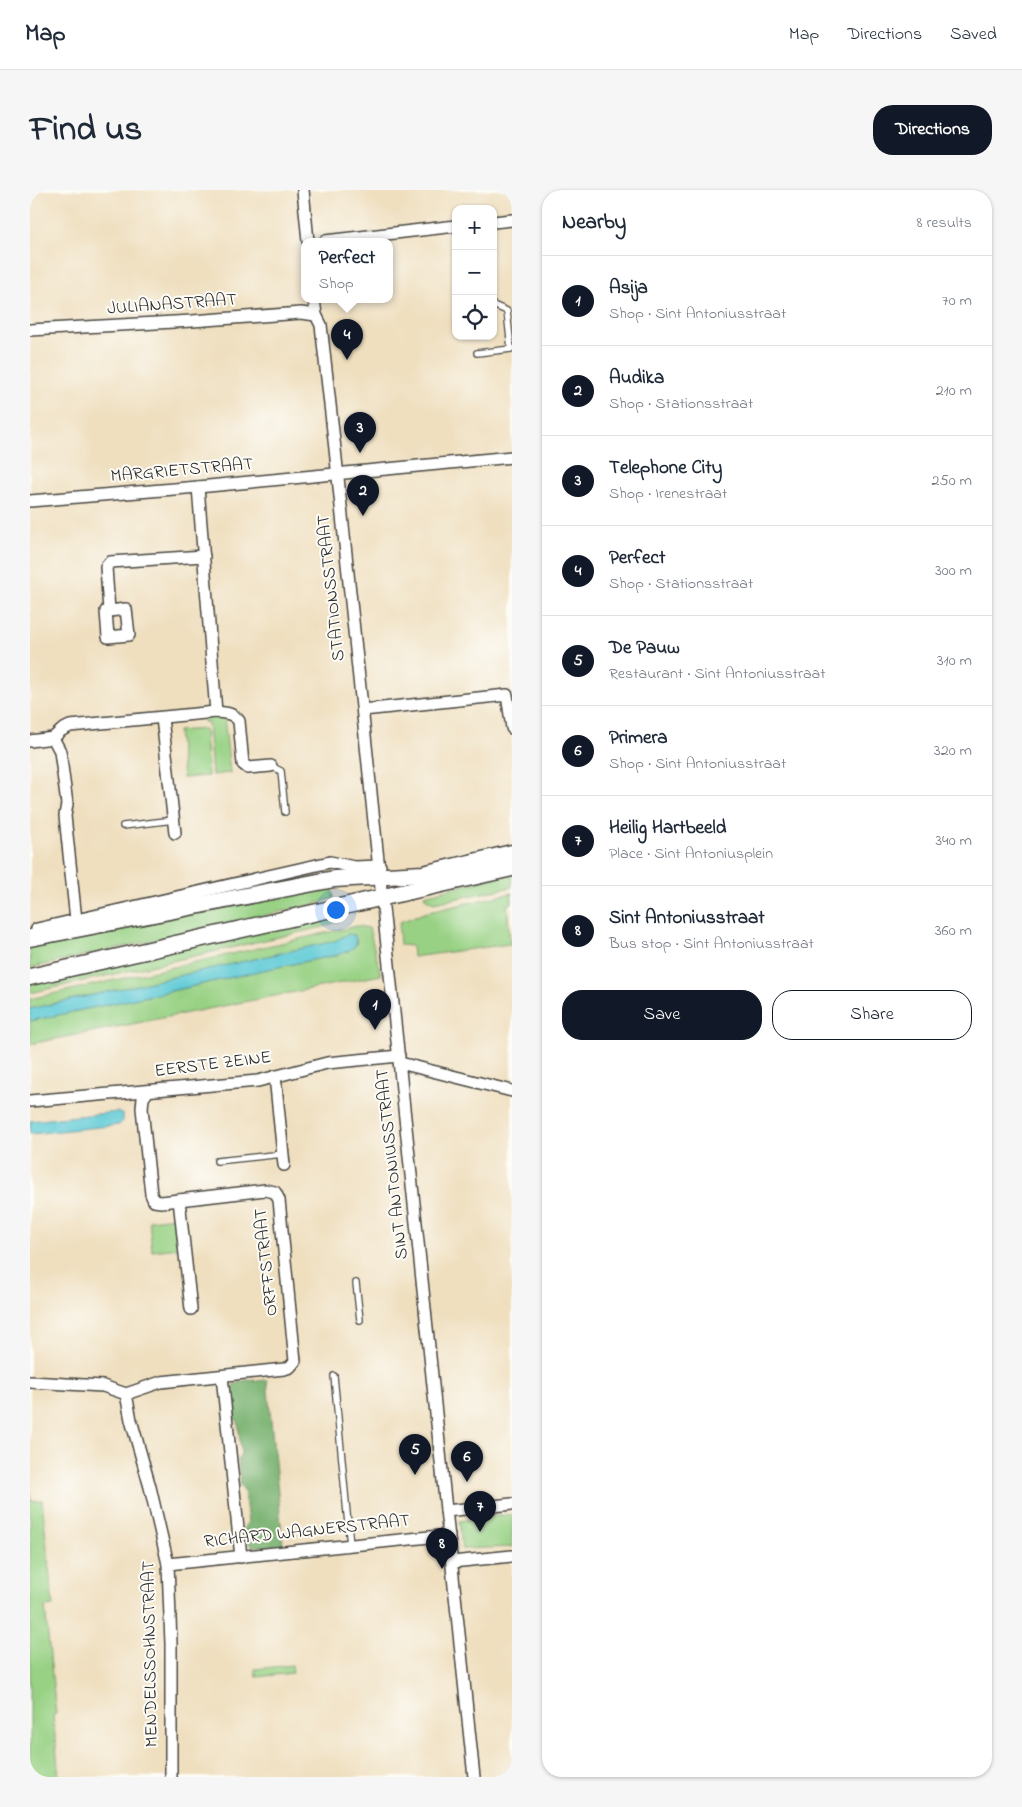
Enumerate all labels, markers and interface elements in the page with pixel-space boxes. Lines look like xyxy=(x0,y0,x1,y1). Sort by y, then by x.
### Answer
text: Map xyxy=(25,17,66,52)
text: Map xyxy=(789,22,819,48)
text: Directions xyxy=(847,22,922,48)
text: Saved xyxy=(950,22,997,48)
text: Find us xyxy=(30,105,142,156)
button: Directions xyxy=(873,105,992,155)
map controls xyxy=(452,205,497,340)
button: + xyxy=(452,205,497,250)
text: Nearby xyxy=(562,208,626,238)
text: 8 results xyxy=(916,211,972,235)
popup xyxy=(301,238,393,303)
text: Perfect xyxy=(319,245,375,272)
button: − xyxy=(452,250,497,295)
text: Shop xyxy=(319,272,354,296)
text: Asija xyxy=(609,275,648,302)
street label: JULIANASTRAAT xyxy=(106,288,238,322)
text: 1 xyxy=(575,289,581,313)
text: 70 m xyxy=(942,289,972,313)
button: locate xyxy=(452,295,497,340)
text: Shop · Sint Antoniusstraat xyxy=(609,302,786,326)
pin: 4 xyxy=(331,319,363,360)
text: Audika xyxy=(609,365,664,392)
text: 2 xyxy=(574,379,582,403)
text: 210 m xyxy=(936,379,972,403)
text: Shop · Stationsstraat xyxy=(609,392,753,416)
pin: 3 xyxy=(344,412,376,453)
street label: MARGRIETSTRAAT xyxy=(110,452,254,490)
text: Telephone City xyxy=(609,455,722,482)
text: 3 xyxy=(575,469,581,493)
text: 250 m xyxy=(932,469,972,493)
pin: 2 xyxy=(347,475,379,516)
text: Shop · Irenestraat xyxy=(609,482,727,506)
street label: STATIONSSTRAAT xyxy=(311,513,353,663)
text: Perfect xyxy=(609,545,665,572)
text: 4 xyxy=(575,559,581,583)
text: 300 m xyxy=(935,559,972,583)
text: Shop · Stationsstraat xyxy=(609,572,753,596)
text: De Pauw xyxy=(609,635,680,662)
text: 5 xyxy=(573,649,583,673)
text: 310 m xyxy=(937,649,972,673)
text: Restaurant · Sint Antoniusstraat xyxy=(609,662,826,686)
text: Primera xyxy=(609,725,668,752)
text: 6 xyxy=(574,739,582,763)
text: 320 m xyxy=(934,739,972,763)
text: Shop · Sint Antoniusstraat xyxy=(609,752,786,776)
text: Heilig Hartbeeld xyxy=(609,815,726,842)
text: 7 xyxy=(575,829,581,853)
text: 340 m xyxy=(935,829,972,853)
text: Place · Sint Antoniusplein xyxy=(609,842,773,866)
your location xyxy=(323,897,349,923)
text: Sint Antoniusstraat xyxy=(609,905,765,932)
text: 8 xyxy=(575,919,581,943)
text: 360 m xyxy=(935,919,972,943)
text: Bus stop · Sint Antoniusstraat xyxy=(609,932,814,956)
pin: 1 xyxy=(359,989,391,1030)
button: Save xyxy=(562,990,762,1040)
button: Share xyxy=(772,990,972,1040)
street label: EERSTE ZEINE xyxy=(153,1045,273,1085)
street label: SINT ANTONIUSSTRAAT xyxy=(370,1067,416,1261)
street label: ORFFSTRAAT xyxy=(248,1207,286,1317)
pin: 5 xyxy=(399,1434,431,1475)
pin: 6 xyxy=(451,1441,483,1482)
pin: 7 xyxy=(464,1491,496,1532)
street label: RICHARD WAGNERSTRAAT xyxy=(203,1508,411,1556)
pin: 8 xyxy=(426,1528,458,1569)
street label: MENDELSSOHNSTRAAT xyxy=(136,1560,166,1748)

